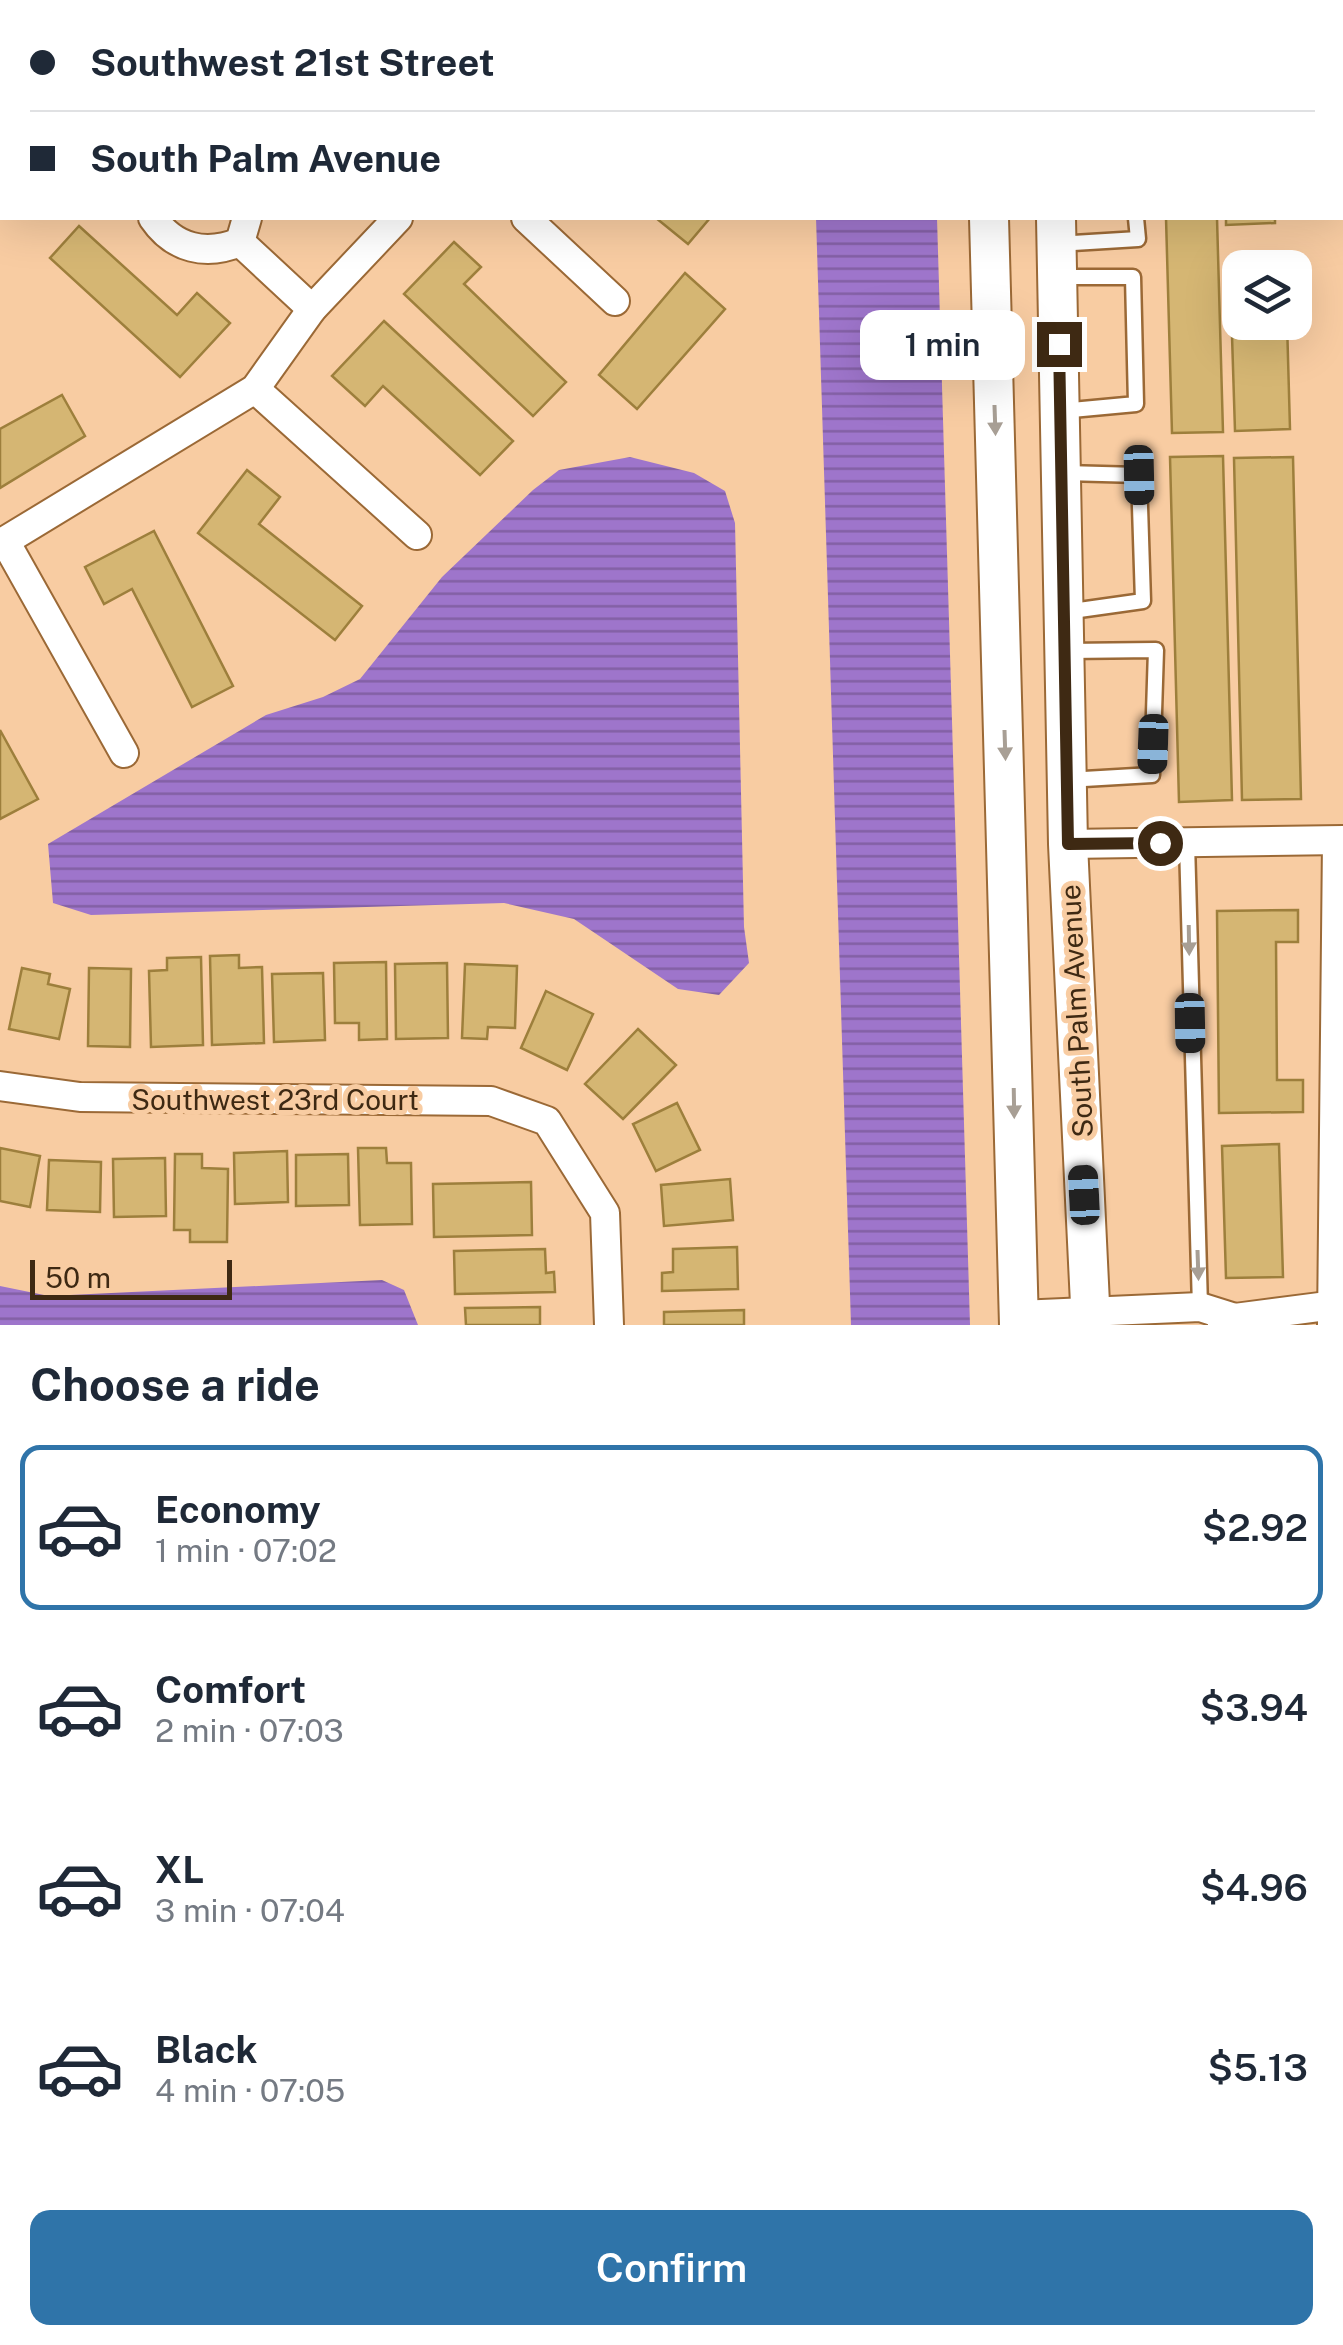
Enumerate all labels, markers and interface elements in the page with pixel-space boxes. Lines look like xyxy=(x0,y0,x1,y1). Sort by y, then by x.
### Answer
text: Southwest 21st Street xyxy=(90,40,495,85)
text: South Palm Avenue xyxy=(90,136,441,181)
map controls xyxy=(1222,250,1312,340)
button: layers xyxy=(1222,250,1312,340)
callout: 1 min xyxy=(859,309,1024,379)
route end xyxy=(1037,322,1082,367)
text: 1 min xyxy=(904,326,981,363)
one-way arrow xyxy=(987,404,1003,436)
car xyxy=(1123,445,1155,505)
car xyxy=(1137,713,1169,775)
one-way arrow xyxy=(998,729,1014,761)
route start xyxy=(1138,821,1183,866)
street label: South Palm Avenue xyxy=(1053,884,1099,1138)
one-way arrow xyxy=(1181,925,1197,957)
car xyxy=(1174,993,1206,1053)
street label: Southwest 23rd Court xyxy=(131,1083,419,1116)
one-way arrow xyxy=(1007,1088,1023,1120)
car xyxy=(1067,1164,1101,1226)
one-way arrow xyxy=(1190,1250,1206,1282)
scale bar xyxy=(30,1255,232,1300)
text: 50 m xyxy=(45,1261,111,1294)
text: Choose a ride xyxy=(30,1358,320,1411)
icon: car xyxy=(35,1483,125,1573)
text: Economy xyxy=(155,1487,321,1532)
text: $2.92 xyxy=(1202,1505,1308,1550)
text: 1 min · 07:02 xyxy=(155,1532,337,1569)
icon: car xyxy=(35,1663,125,1753)
text: Comfort xyxy=(155,1667,306,1712)
text: $3.94 xyxy=(1200,1685,1308,1730)
text: 2 min · 07:03 xyxy=(155,1712,344,1749)
icon: car xyxy=(35,1843,125,1933)
text: XL xyxy=(155,1847,204,1892)
text: $4.96 xyxy=(1200,1865,1308,1910)
text: 3 min · 07:04 xyxy=(155,1892,345,1929)
icon: car xyxy=(35,2023,125,2113)
text: Black xyxy=(155,2027,258,2072)
text: $5.13 xyxy=(1207,2045,1308,2090)
text: 4 min · 07:05 xyxy=(155,2072,345,2109)
button: Confirm xyxy=(30,2210,1313,2325)

